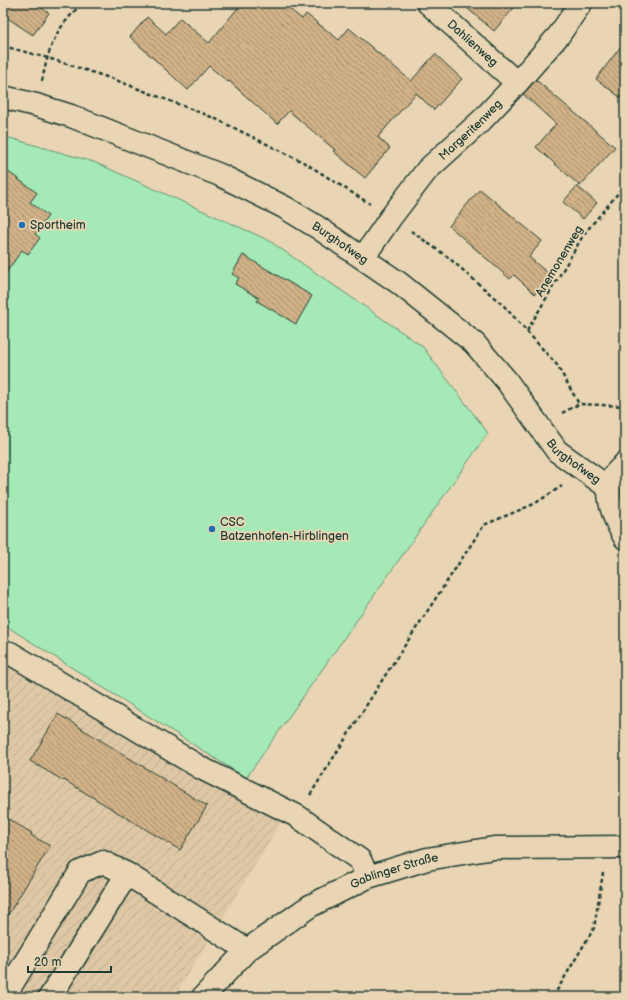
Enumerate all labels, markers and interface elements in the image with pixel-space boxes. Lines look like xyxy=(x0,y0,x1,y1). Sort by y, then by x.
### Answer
street label: Dahlienweg xyxy=(444,17,501,70)
street label: Margeritenweg xyxy=(436,96,505,164)
place label: Sportheim xyxy=(30,218,86,233)
street label: Burghofweg xyxy=(309,219,371,268)
marker: Sportheim xyxy=(17,220,27,230)
street label: Anemonenweg xyxy=(532,223,587,300)
street label: Burghofweg xyxy=(543,436,603,488)
place label: CSC Batzenhofen-Hirblingen xyxy=(220,515,349,544)
marker: CSC Batzenhofen-Hirblingen xyxy=(207,524,217,534)
street label: Gablinger Straße xyxy=(348,850,439,893)
scale bar xyxy=(28,948,111,974)
text: 20 m xyxy=(34,955,61,970)

